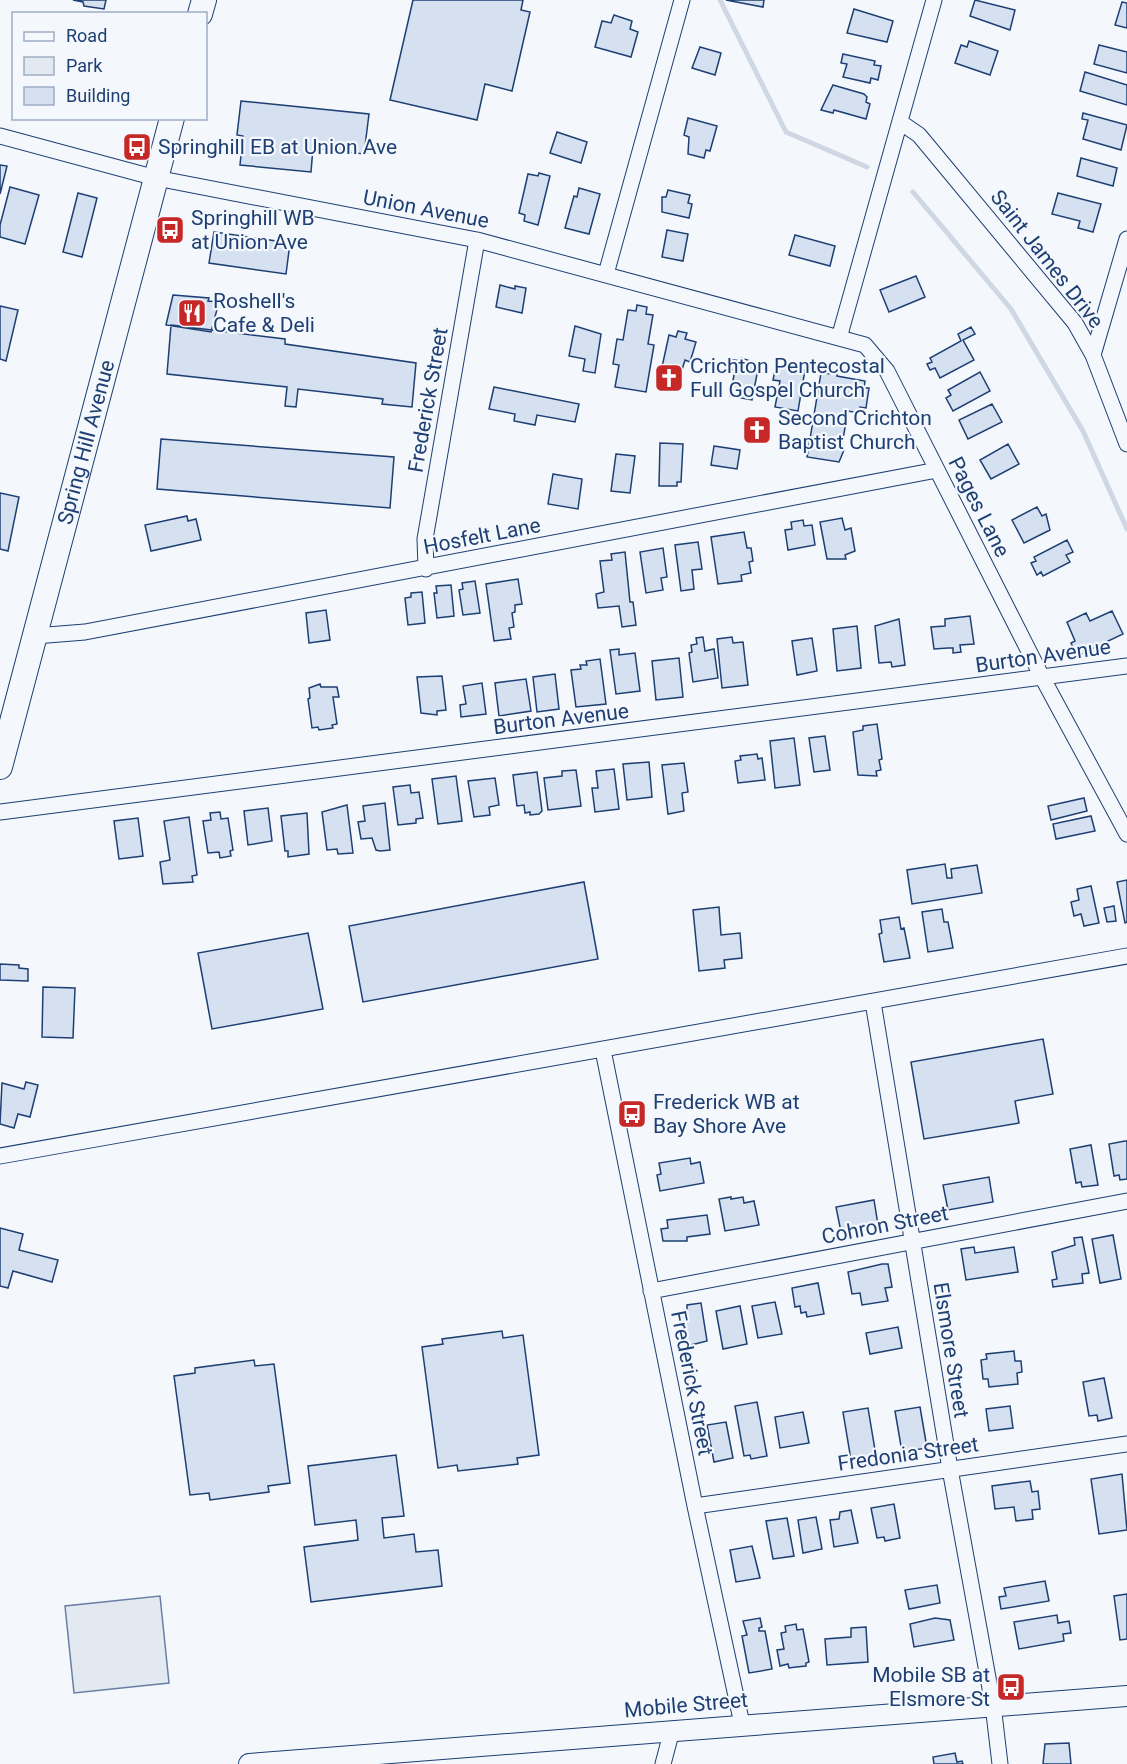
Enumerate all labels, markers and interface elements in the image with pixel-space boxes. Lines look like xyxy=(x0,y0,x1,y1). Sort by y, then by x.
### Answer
legend xyxy=(12,12,207,120)
text: Road xyxy=(66,25,107,46)
text: Park xyxy=(66,55,103,76)
text: Building xyxy=(66,85,130,106)
bus stop icon: Springhill EB at Union Ave xyxy=(121,131,153,163)
place label: Springhill EB at Union Ave xyxy=(158,135,397,159)
street label: Union Avenue xyxy=(361,185,491,233)
street label: Saint James Drive xyxy=(986,185,1108,333)
place label: Springhill WB at Union Ave xyxy=(191,206,315,254)
bus stop icon: Springhill WB at Union Ave xyxy=(154,214,186,246)
place label: Roshell's Cafe & Deli xyxy=(213,289,315,337)
restaurant icon: Roshell's Cafe & Deli xyxy=(176,297,208,329)
street label: Frederick Street xyxy=(403,325,453,474)
place label: Crichton Pentecostal Full Gospel Church xyxy=(690,354,885,402)
street label: Spring Hill Avenue xyxy=(53,357,119,527)
church icon: Crichton Pentecostal Full Gospel Church xyxy=(653,362,685,394)
place label: Second Crichton Baptist Church xyxy=(778,406,932,454)
church icon: Second Crichton Baptist Church xyxy=(741,414,773,446)
street label: Pages Lane xyxy=(944,453,1014,561)
street label: Hosfelt Lane xyxy=(421,513,543,559)
street label: Burton Avenue xyxy=(974,635,1112,677)
street label: Burton Avenue xyxy=(492,699,630,739)
place label: Frederick WB at Bay Shore Ave xyxy=(653,1090,800,1138)
bus stop icon: Frederick WB at Bay Shore Ave xyxy=(616,1098,648,1130)
street label: Cohron Street xyxy=(820,1201,950,1249)
street label: Elsmore Street xyxy=(928,1280,974,1420)
street label: Frederick Street xyxy=(666,1309,718,1457)
street label: Fredonia Street xyxy=(836,1432,980,1476)
place label: Mobile SB at Elsmore St xyxy=(872,1663,990,1711)
bus stop icon: Mobile SB at Elsmore St xyxy=(995,1671,1027,1703)
street label: Mobile Street xyxy=(623,1688,749,1722)

